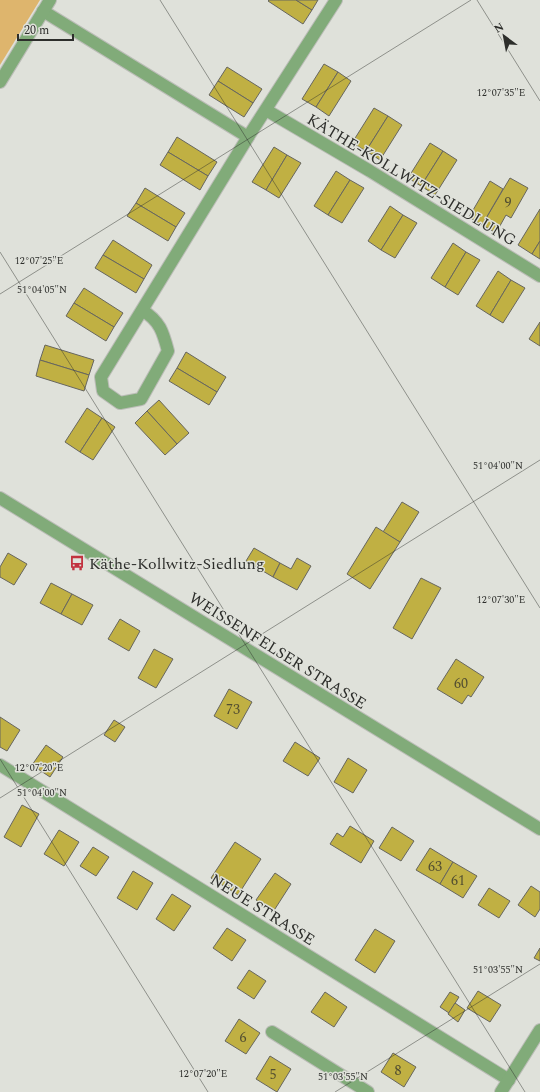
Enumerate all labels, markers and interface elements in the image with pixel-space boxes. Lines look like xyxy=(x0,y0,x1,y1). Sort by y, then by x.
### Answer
scale bar xyxy=(18,16,73,42)
north arrow xyxy=(484,16,524,56)
text: N xyxy=(491,18,507,38)
text: 20 m xyxy=(24,21,49,40)
text: 12°07'35"E xyxy=(477,85,525,101)
street label: KÄTHE-KOLLWITZ-SIEDLUNG xyxy=(302,108,521,252)
house number: 9 xyxy=(505,192,512,213)
text: 12°07'25"E xyxy=(15,253,63,269)
text: 51°04'05"N xyxy=(17,282,67,298)
text: 51°04'00"N xyxy=(473,458,523,474)
place label: Käthe-Kollwitz-Siedlung xyxy=(89,552,264,576)
bus stop icon: Käthe-Kollwitz-Siedlung xyxy=(68,554,86,572)
street label: WEISSENFELSER STRASSE xyxy=(184,586,371,715)
text: 12°07'30"E xyxy=(477,592,525,608)
house number: 60 xyxy=(454,673,468,694)
house number: 73 xyxy=(226,699,240,720)
text: 12°07'20"E xyxy=(15,760,63,776)
text: 51°04'00"N xyxy=(17,785,67,801)
house number: 63 xyxy=(428,856,442,877)
street label: NEUE STRASSE xyxy=(205,868,320,952)
house number: 61 xyxy=(451,870,465,891)
text: 51°03'55"N xyxy=(473,962,523,978)
house number: 6 xyxy=(240,1027,247,1048)
house number: 8 xyxy=(395,1060,402,1081)
house number: 5 xyxy=(270,1064,277,1085)
text: 12°07'20"E xyxy=(179,1066,227,1082)
text: 51°03'55"N xyxy=(318,1069,368,1085)

